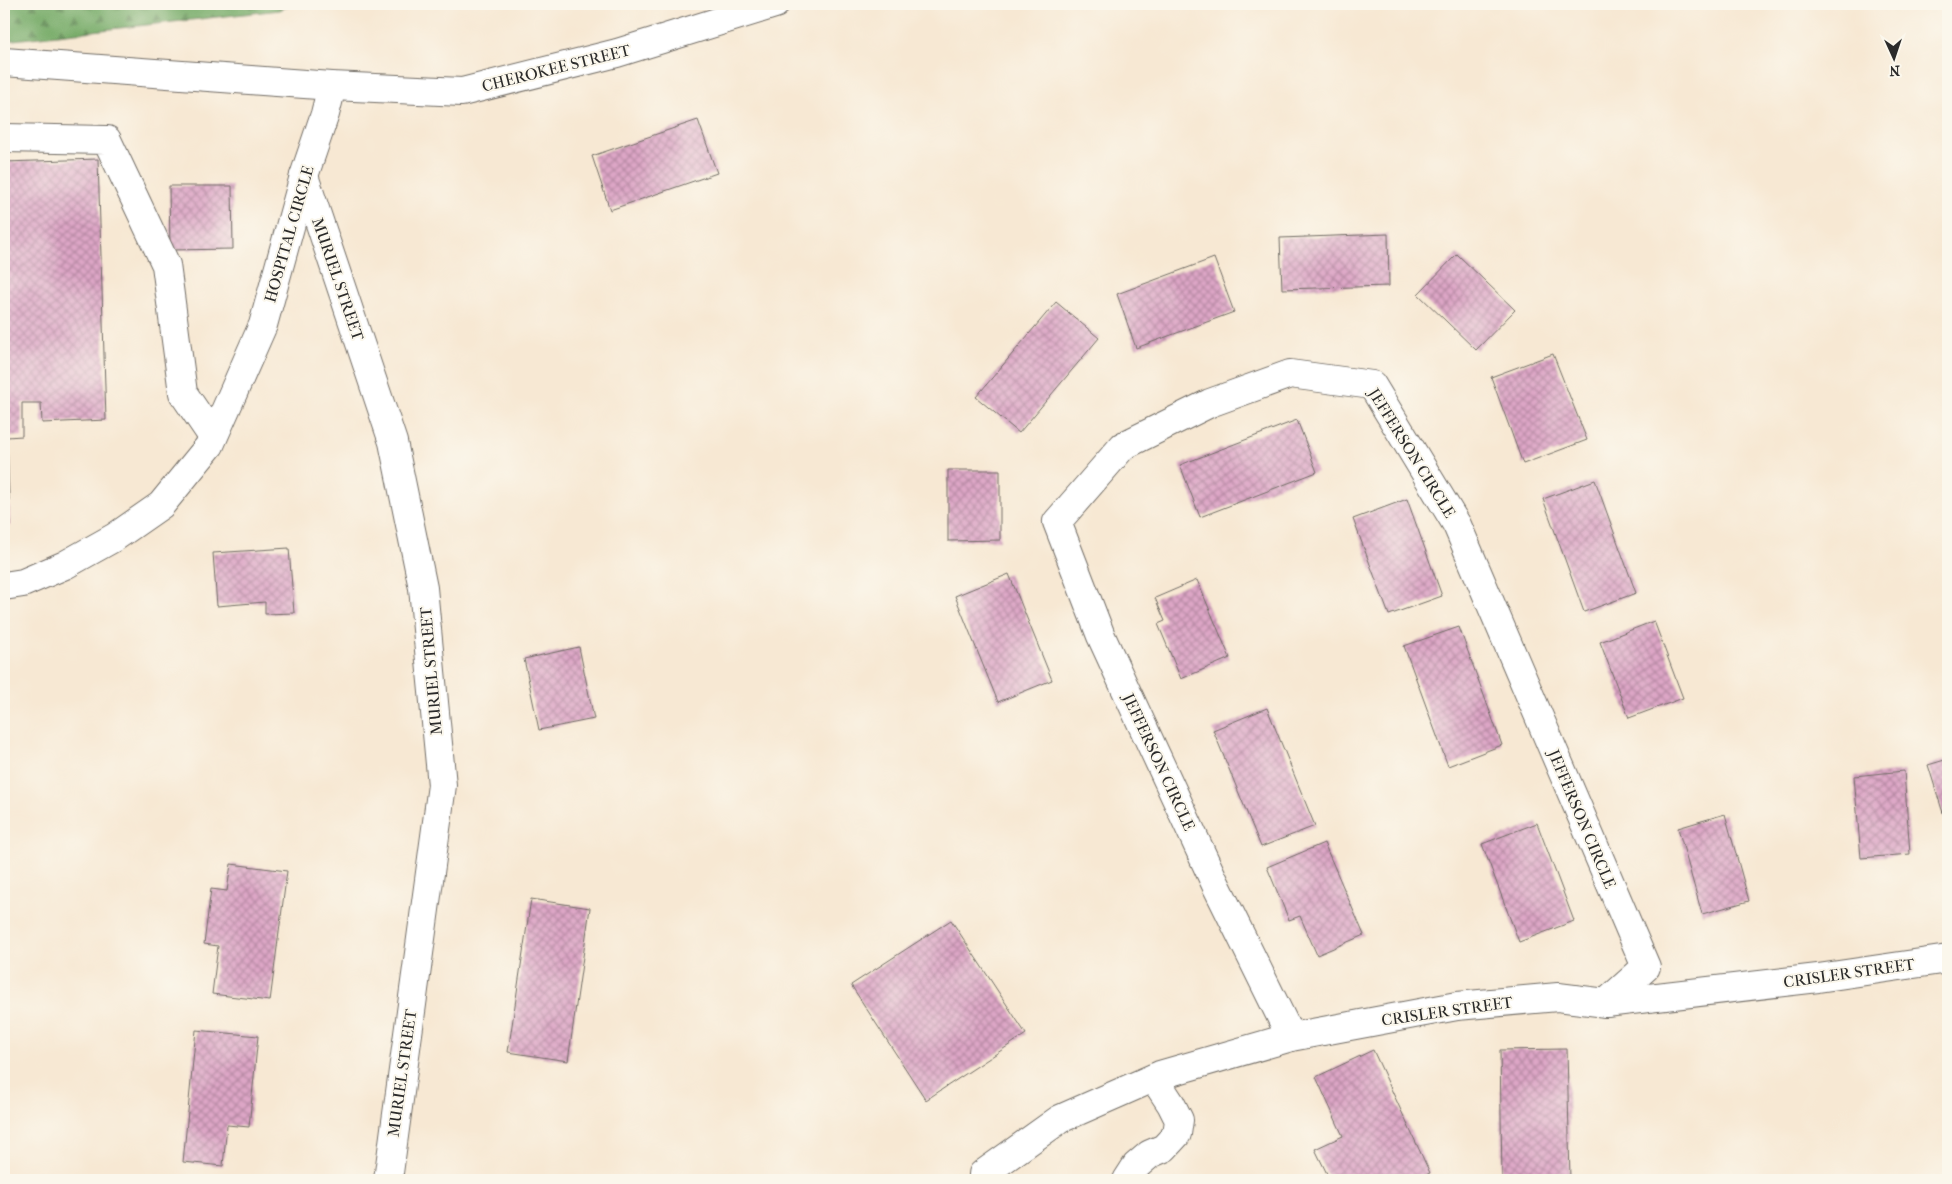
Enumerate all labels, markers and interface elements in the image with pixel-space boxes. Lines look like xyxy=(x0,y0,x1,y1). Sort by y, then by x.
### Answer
north arrow xyxy=(1870,32,1920,82)
street label: CHEROKEE STREET xyxy=(480,40,632,96)
text: N xyxy=(1889,62,1900,79)
street label: HOSPITAL CIRCLE xyxy=(260,163,318,305)
street label: MURIEL STREET xyxy=(308,215,368,343)
street label: JEFFERSON CIRCLE xyxy=(1363,383,1460,521)
street label: MURIEL STREET xyxy=(416,606,446,736)
street label: JEFFERSON CIRCLE xyxy=(1118,689,1199,834)
street label: JEFFERSON CIRCLE xyxy=(1543,745,1620,891)
street label: CRISLER STREET xyxy=(1782,954,1916,992)
street label: CRISLER STREET xyxy=(1380,992,1514,1030)
street label: MURIEL STREET xyxy=(384,1008,420,1138)

